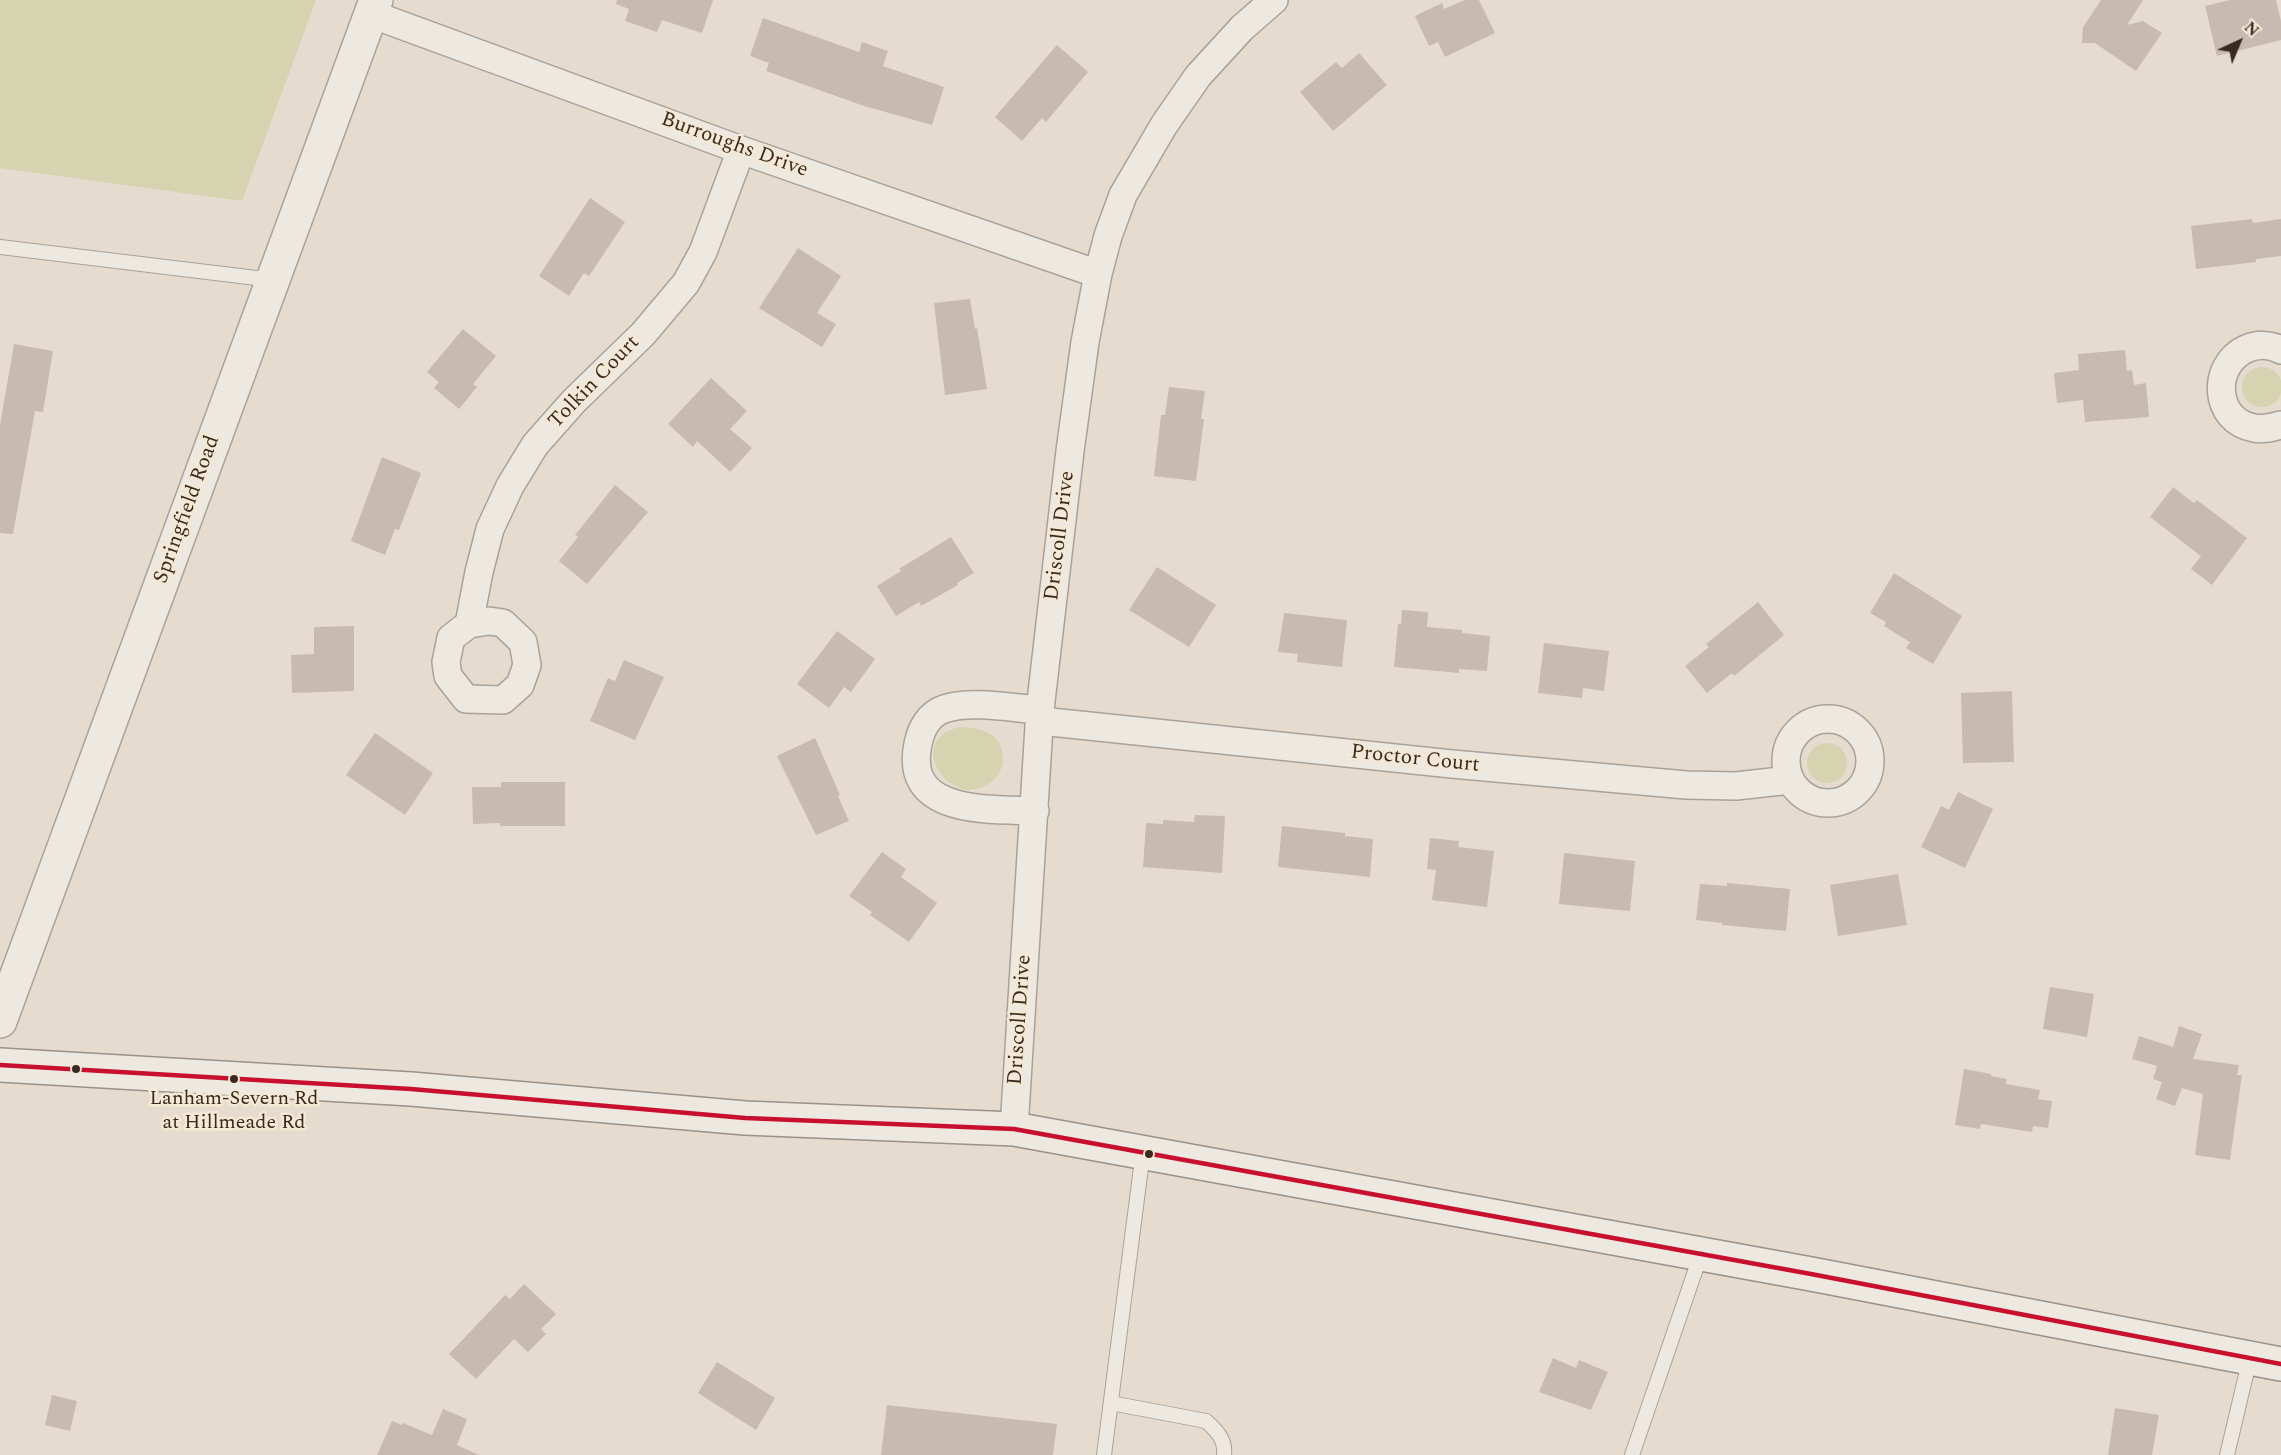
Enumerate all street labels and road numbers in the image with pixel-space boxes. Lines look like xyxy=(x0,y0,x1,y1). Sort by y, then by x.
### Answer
street label: Burroughs Drive xyxy=(657,108,811,184)
street label: Tolkin Court xyxy=(544,331,646,435)
street label: Springfield Road xyxy=(150,433,226,587)
street label: Driscoll Drive xyxy=(1041,470,1081,602)
street label: Proctor Court xyxy=(1349,741,1481,779)
street label: Driscoll Drive xyxy=(1004,954,1038,1086)

